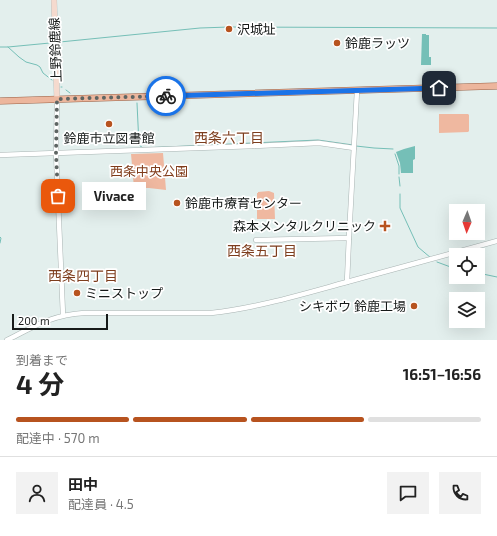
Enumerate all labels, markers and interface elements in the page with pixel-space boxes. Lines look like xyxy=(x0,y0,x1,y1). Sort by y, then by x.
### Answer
street label: 上野鈴鹿線 xyxy=(46,17,64,83)
place label: 沢城址 xyxy=(237,21,276,37)
marker: 沢城址 xyxy=(224,24,234,34)
place label: 鈴鹿ラッツ xyxy=(345,35,410,51)
marker: 鈴鹿ラッツ xyxy=(332,38,342,48)
pin xyxy=(422,71,456,105)
courier xyxy=(146,76,186,116)
icon: home xyxy=(428,77,450,99)
icon: bike xyxy=(155,85,177,107)
marker: 鈴鹿市立図書館 xyxy=(104,119,114,129)
district label: 西条六丁目 xyxy=(194,129,264,146)
place label: 鈴鹿市立図書館 xyxy=(63,130,155,146)
park label: 西条中央公園 xyxy=(110,163,188,179)
pin xyxy=(41,179,75,213)
callout: Vivace xyxy=(82,182,146,210)
icon: bag xyxy=(47,185,69,207)
text: Vivace xyxy=(94,188,134,204)
place label: 鈴鹿市療育センター xyxy=(185,195,302,211)
marker: 鈴鹿市療育センター xyxy=(172,198,182,208)
north arrow xyxy=(449,204,485,240)
map controls xyxy=(449,204,485,328)
place label: 森本メンタルクリニック xyxy=(233,218,376,234)
marker: 森本メンタルクリニック xyxy=(379,220,391,232)
district label: 西条五丁目 xyxy=(227,242,297,259)
button: locate xyxy=(449,248,485,284)
district label: 西条四丁目 xyxy=(48,267,118,284)
place label: ミニストップ xyxy=(85,285,163,301)
marker: ミニストップ xyxy=(72,288,82,298)
button: layers xyxy=(449,292,485,328)
place label: シキボウ 鈴鹿工場 xyxy=(299,298,406,314)
marker: シキボウ 鈴鹿工場 xyxy=(409,301,419,311)
scale bar xyxy=(12,312,108,331)
text: 200 m xyxy=(18,314,50,327)
text: 到着まで xyxy=(16,352,68,368)
text: 16:51–16:56 xyxy=(403,365,481,383)
text: 4 分 xyxy=(16,368,64,399)
text: 配達中 · 570 m xyxy=(16,430,100,446)
button: person xyxy=(16,472,58,514)
button: chat xyxy=(387,472,429,514)
button: phone xyxy=(439,472,481,514)
text: 田中 xyxy=(68,475,98,493)
text: 配達員 · 4.5 xyxy=(68,496,134,512)

